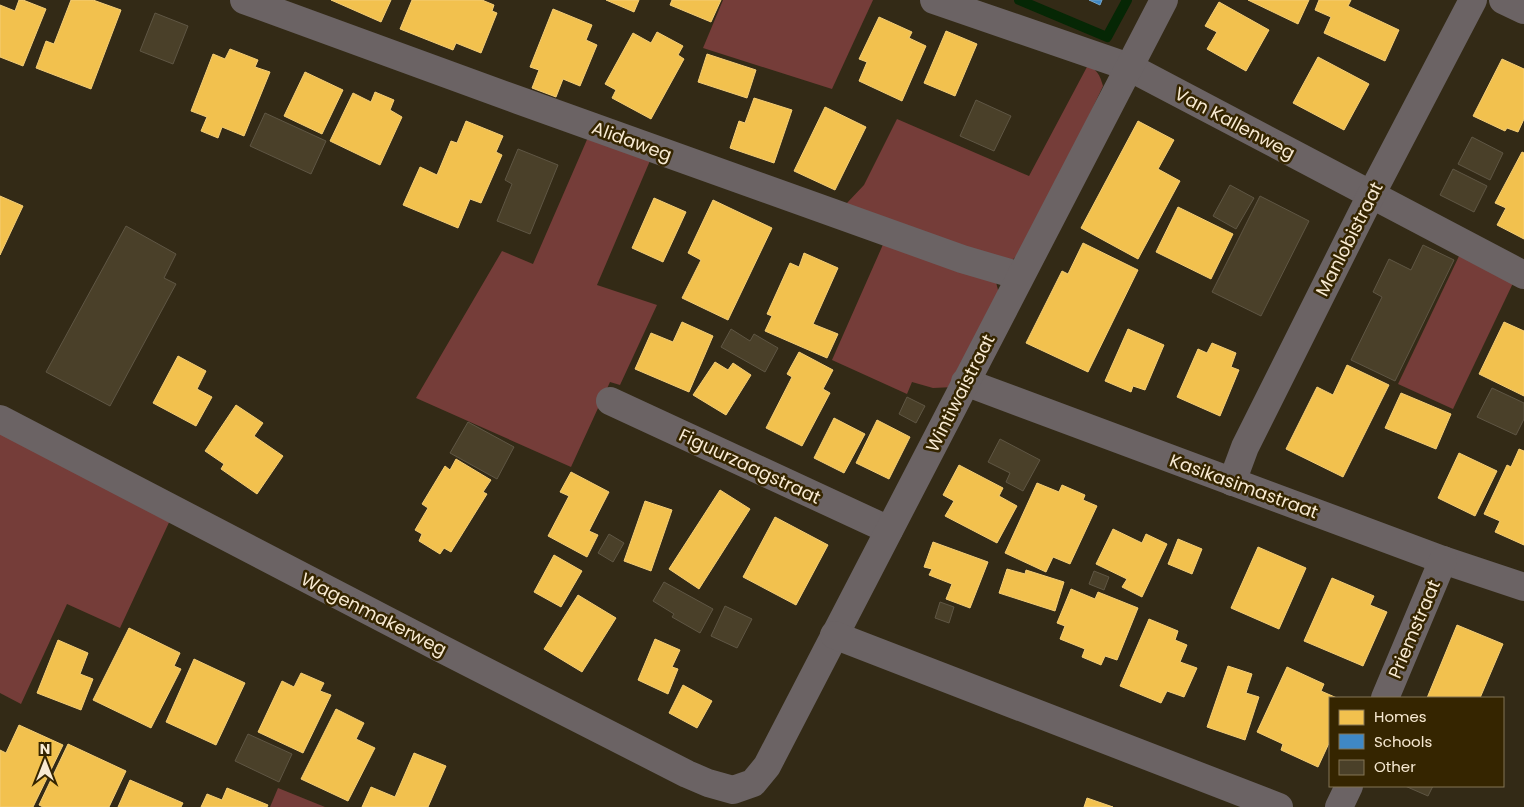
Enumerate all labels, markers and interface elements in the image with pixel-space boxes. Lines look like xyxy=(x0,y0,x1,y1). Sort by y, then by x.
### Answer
street label: Van Kallenweg xyxy=(1170,81,1300,165)
street label: Alidaweg xyxy=(589,115,675,167)
street label: Manlobistraat xyxy=(1309,178,1389,300)
street label: Wintiwaistraat xyxy=(919,330,1001,456)
street label: Figuurzaagstraat xyxy=(675,422,825,510)
street label: Kasikasimastraat xyxy=(1166,448,1322,524)
street label: Wagenmakerweg xyxy=(297,566,451,662)
street label: Priemstraat xyxy=(1382,576,1446,682)
legend xyxy=(1329,697,1504,787)
text: Homes xyxy=(1374,706,1427,727)
text: Schools xyxy=(1374,731,1432,752)
north arrow xyxy=(20,737,70,787)
text: N xyxy=(40,739,50,759)
text: Other xyxy=(1374,756,1416,777)

